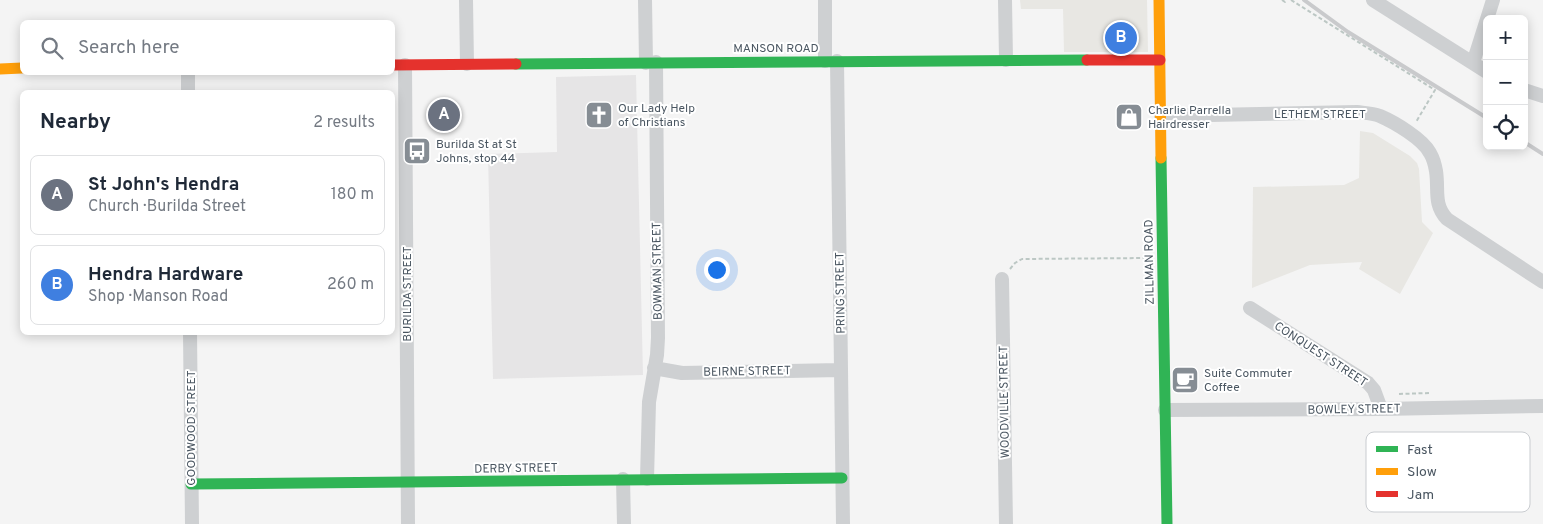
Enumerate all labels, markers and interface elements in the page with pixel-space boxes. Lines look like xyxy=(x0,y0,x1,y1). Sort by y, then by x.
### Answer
map controls xyxy=(1483,15,1528,150)
button: + xyxy=(1483,15,1528,60)
pin: B xyxy=(1105,19,1137,57)
search box xyxy=(20,20,395,75)
icon: search xyxy=(38,34,66,62)
text: Search here xyxy=(78,36,180,60)
street label: MANSON ROAD xyxy=(733,41,819,57)
button: − xyxy=(1483,60,1528,105)
pin: A xyxy=(428,96,460,134)
church icon: Our Lady Help of Christians xyxy=(584,100,614,130)
place label: Our Lady Help of Christians xyxy=(618,101,695,131)
shop icon: Charlie Parrella Hairdresser xyxy=(1114,102,1144,132)
place label: Charlie Parrella Hairdresser xyxy=(1148,103,1231,133)
button: locate xyxy=(1483,105,1528,150)
street label: LETHEM STREET xyxy=(1274,107,1366,123)
text: Nearby xyxy=(40,109,111,136)
text: 2 results xyxy=(313,113,375,133)
bus stop icon: Burilda St at St Johns, stop 44 xyxy=(402,136,432,166)
place label: Burilda St at St Johns, stop 44 xyxy=(436,137,517,167)
text: St John's Hendra xyxy=(88,173,239,197)
text: A xyxy=(51,185,63,205)
text: 180 m xyxy=(331,185,374,205)
text: Church · Burilda Street xyxy=(88,197,246,217)
street label: ZILLMAN ROAD xyxy=(1141,219,1159,305)
street label: BOWMAN STREET xyxy=(649,222,667,320)
street label: BURILDA STREET xyxy=(400,246,416,342)
street label: PRING STREET xyxy=(832,252,850,334)
your location xyxy=(704,257,730,283)
text: Hendra Hardware xyxy=(88,263,243,287)
text: B xyxy=(51,275,63,295)
text: 260 m xyxy=(327,275,374,295)
text: Shop · Manson Road xyxy=(88,287,228,307)
street label: CONQUEST STREET xyxy=(1271,319,1370,391)
street label: WOODVILLE STREET xyxy=(996,345,1014,459)
street label: BEIRNE STREET xyxy=(703,363,791,381)
cafe icon: Suite Commuter Coffee xyxy=(1170,365,1200,395)
place label: Suite Commuter Coffee xyxy=(1204,366,1292,396)
street label: GOODWOOD STREET xyxy=(184,370,200,486)
street label: BOWLEY STREET xyxy=(1307,401,1401,419)
legend xyxy=(1366,432,1530,512)
text: Fast xyxy=(1407,442,1433,459)
street label: DERBY STREET xyxy=(474,460,558,478)
text: Slow xyxy=(1407,464,1437,481)
text: Jam xyxy=(1407,487,1434,504)

